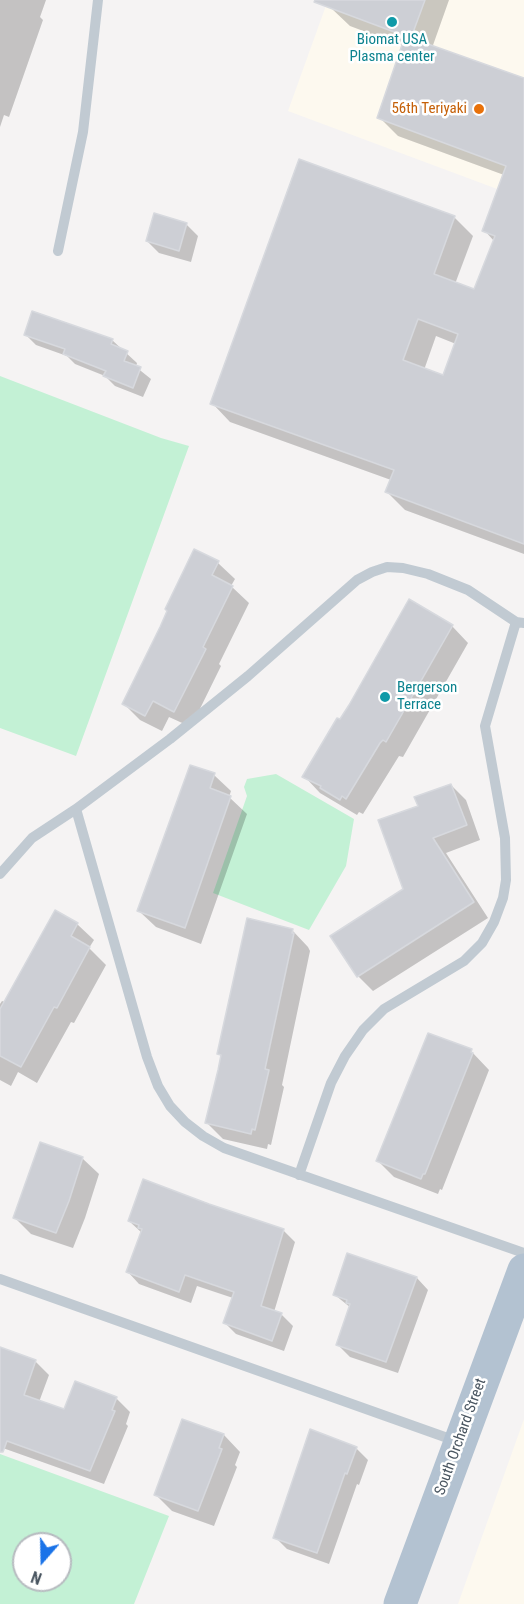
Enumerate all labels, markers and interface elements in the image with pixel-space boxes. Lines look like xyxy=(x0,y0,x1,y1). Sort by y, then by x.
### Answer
marker: Biomat USA Plasma center xyxy=(385,15,399,29)
place label: Biomat USA Plasma center xyxy=(350,31,434,66)
place label: 56th Teriyaki xyxy=(391,100,467,118)
marker: 56th Teriyaki xyxy=(472,102,486,116)
place label: Bergerson Terrace xyxy=(397,679,457,714)
marker: Bergerson Terrace xyxy=(378,690,392,704)
street label: South Orchard Street xyxy=(432,1376,490,1498)
north arrow xyxy=(12,1532,72,1592)
text: N xyxy=(29,1567,44,1588)

